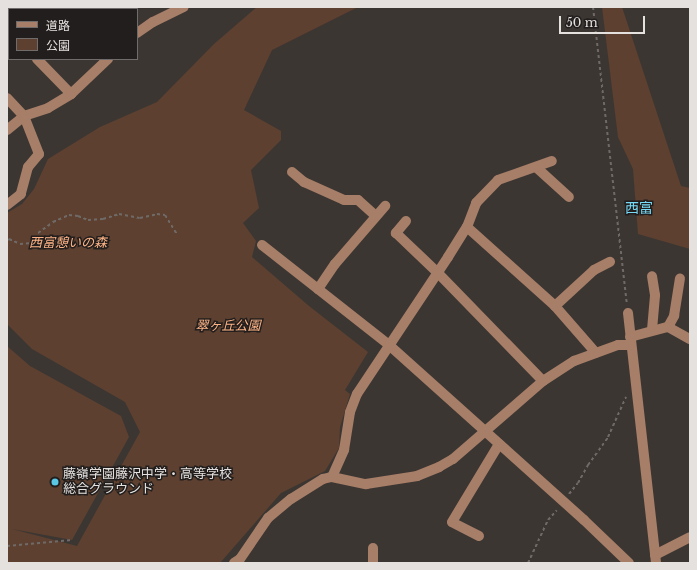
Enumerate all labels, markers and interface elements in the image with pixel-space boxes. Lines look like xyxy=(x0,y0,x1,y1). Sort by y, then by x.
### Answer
legend xyxy=(8,8,138,60)
scale bar xyxy=(561,8,647,34)
text: 50 m xyxy=(566,15,598,30)
text: 道路 xyxy=(46,18,70,33)
text: 公園 xyxy=(46,38,70,53)
district label: 西富 xyxy=(625,200,653,216)
park label: 西富憩いの森 xyxy=(29,235,107,251)
park label: 翠ヶ丘公園 xyxy=(196,318,260,334)
place label: 藤嶺学園藤沢中学・高等学校 総合グラウンド xyxy=(63,467,232,498)
marker: 藤嶺学園藤沢中学・高等学校 総合グラウンド xyxy=(50,477,60,487)

